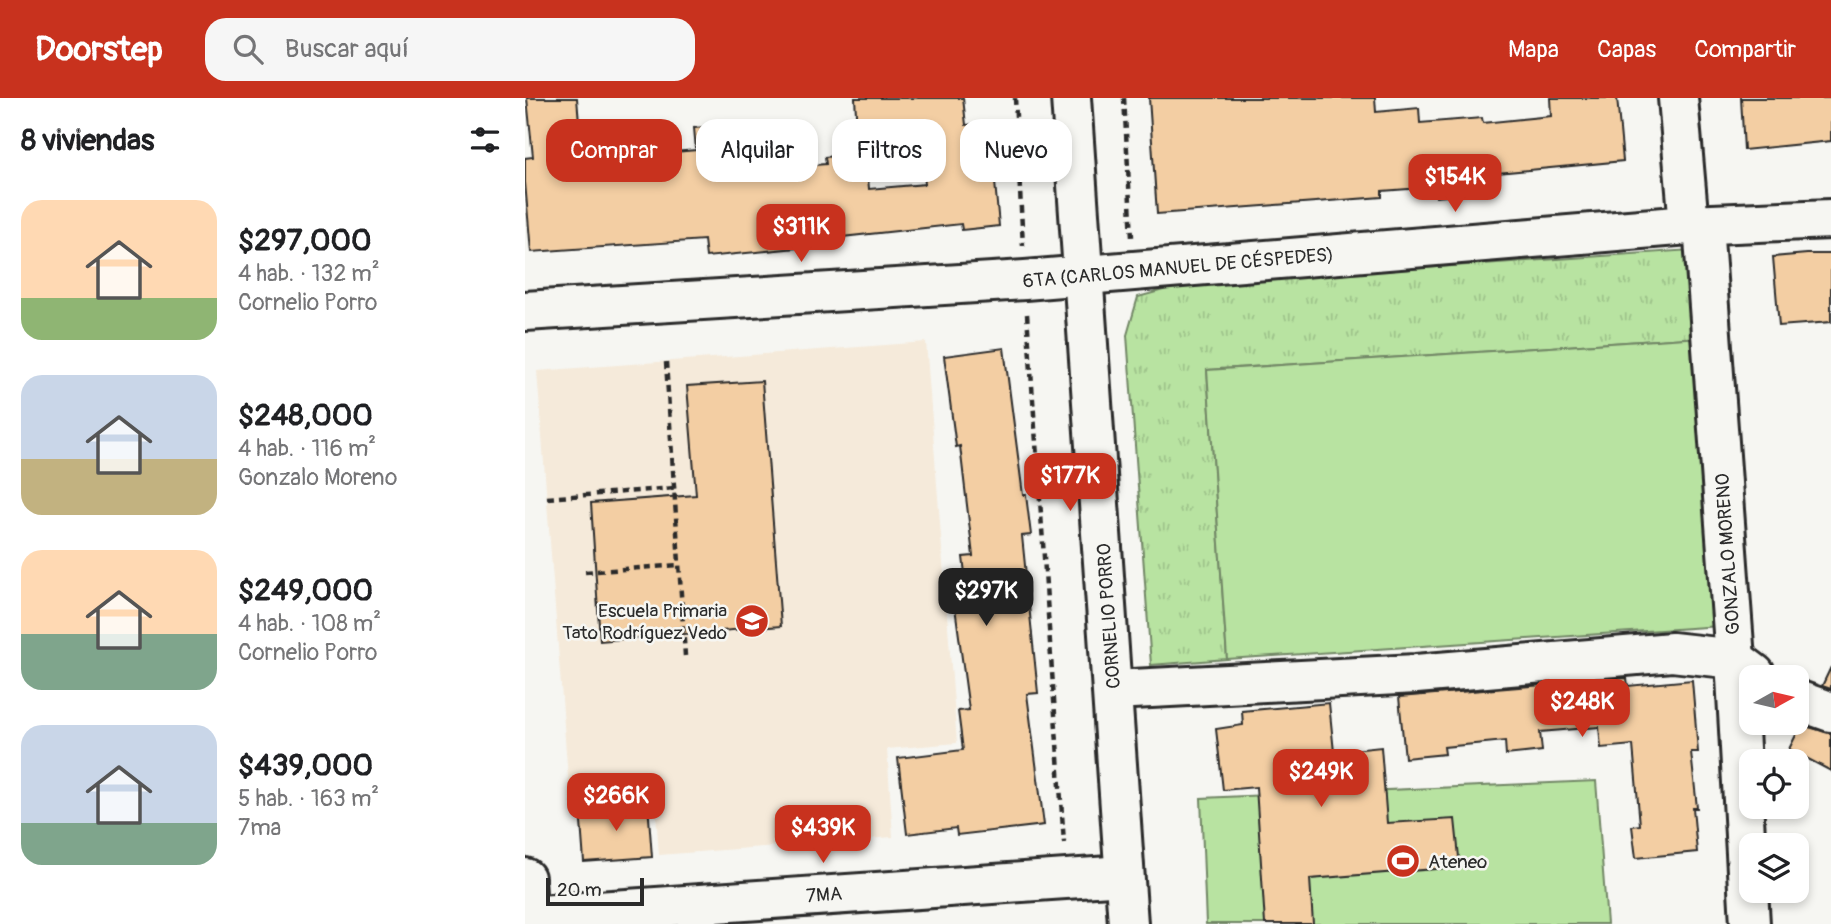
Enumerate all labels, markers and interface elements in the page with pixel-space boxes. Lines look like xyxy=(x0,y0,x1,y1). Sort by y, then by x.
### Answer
search box xyxy=(205,18,695,81)
text: Doorstep xyxy=(35,29,163,70)
icon: search xyxy=(229,30,267,68)
text: Buscar aquí xyxy=(285,33,409,65)
text: Mapa xyxy=(1508,35,1559,64)
text: Capas xyxy=(1597,35,1656,64)
text: Compartir xyxy=(1694,35,1796,64)
chip: Comprar xyxy=(546,119,682,182)
chip: Alquilar xyxy=(696,119,818,182)
chip: Filtros xyxy=(832,119,946,182)
chip: Nuevo xyxy=(960,119,1072,182)
icon: filters xyxy=(466,121,504,159)
text: 8 viviendas xyxy=(21,122,154,159)
pin: $154K xyxy=(1406,155,1504,214)
text: $154K xyxy=(1424,162,1486,191)
pin: $311K xyxy=(752,204,850,264)
text: $311K xyxy=(772,212,830,241)
text: $297,000 xyxy=(238,222,371,259)
icon: home xyxy=(77,228,161,312)
street label: 6TA (CARLOS MANUEL DE CÉSPEDES) xyxy=(1022,242,1335,294)
text: 4 hab. · 132 m² xyxy=(238,259,380,288)
text: Cornelio Porro xyxy=(238,288,377,317)
text: $248,000 xyxy=(238,397,373,434)
icon: home xyxy=(77,403,161,487)
text: 4 hab. · 116 m² xyxy=(238,434,376,463)
pin: $177K xyxy=(1021,454,1119,513)
text: $177K xyxy=(1040,461,1100,490)
text: Gonzalo Moreno xyxy=(238,463,397,492)
street label: GONZALO MORENO xyxy=(1710,472,1746,635)
street label: CORNELIO PORRO xyxy=(1092,542,1126,689)
pin: $297K xyxy=(937,568,1035,628)
text: $249,000 xyxy=(238,572,373,609)
text: $297K xyxy=(954,576,1018,605)
icon: home xyxy=(77,578,161,662)
place label: Escuela Primaria Tato Rodríguez Vedo xyxy=(562,599,727,645)
school or university icon: Escuela Primaria Tato Rodríguez Vedo xyxy=(733,602,771,640)
text: 4 hab. · 108 m² xyxy=(238,609,381,638)
text: Cornelio Porro xyxy=(238,638,377,667)
north arrow xyxy=(1739,665,1809,735)
map controls xyxy=(1739,665,1809,903)
pin: $248K xyxy=(1533,680,1631,739)
text: $248K xyxy=(1550,687,1614,716)
text: $439,000 xyxy=(238,747,373,784)
button: locate xyxy=(1739,749,1809,819)
pin: $249K xyxy=(1272,750,1370,809)
icon: home xyxy=(77,753,161,837)
text: $249K xyxy=(1289,757,1353,786)
pin: $266K xyxy=(567,774,665,833)
text: $266K xyxy=(583,781,649,810)
text: 5 hab. · 163 m² xyxy=(238,784,379,813)
pin: $439K xyxy=(774,806,872,865)
text: 7ma xyxy=(238,813,281,842)
text: $439K xyxy=(791,813,855,842)
button: layers xyxy=(1739,833,1809,903)
sports icon: Ateneo xyxy=(1384,842,1422,880)
place label: Ateneo xyxy=(1428,850,1487,874)
scale bar xyxy=(546,875,644,907)
text: 20 m xyxy=(557,878,602,902)
street label: 7MA xyxy=(805,882,843,908)

